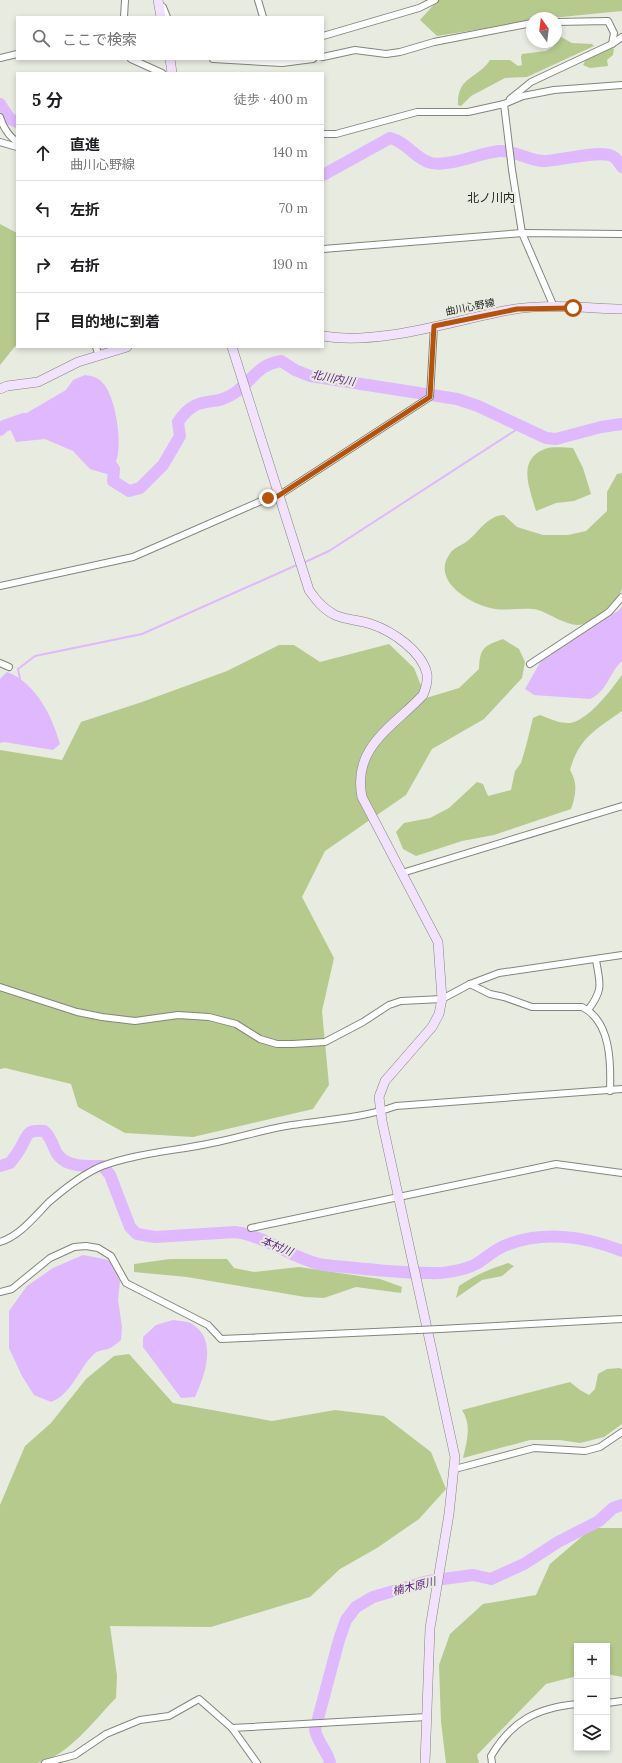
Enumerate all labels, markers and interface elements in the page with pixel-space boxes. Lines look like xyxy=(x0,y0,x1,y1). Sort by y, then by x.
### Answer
north arrow xyxy=(526,12,562,48)
search box xyxy=(16,16,324,60)
icon: search xyxy=(30,27,52,49)
text: ここで検索 xyxy=(62,30,137,49)
text: 5 分 xyxy=(32,89,63,111)
text: 徒歩 · 400 m xyxy=(234,91,308,108)
text: 直進 xyxy=(70,135,100,154)
icon: ahead xyxy=(32,142,54,164)
text: 140 m xyxy=(273,144,308,161)
text: 曲川心野線 xyxy=(70,156,135,173)
district label: 北ノ川内 xyxy=(467,190,515,205)
icon: left xyxy=(32,198,54,220)
text: 左折 xyxy=(70,200,100,219)
text: 70 m xyxy=(279,200,308,217)
icon: right xyxy=(32,254,54,276)
text: 右折 xyxy=(70,256,100,275)
text: 190 m xyxy=(273,256,308,273)
street label: 曲川心野線 xyxy=(444,296,496,318)
route start xyxy=(564,299,582,317)
icon: arrive xyxy=(32,310,54,332)
text: 目的地に到着 xyxy=(70,312,160,331)
water label: 北川内川 xyxy=(310,367,357,389)
route end xyxy=(259,489,277,507)
water label: 本村川 xyxy=(259,1233,296,1259)
water label: 楠木原川 xyxy=(391,1574,438,1598)
map controls xyxy=(574,1643,610,1751)
button: + xyxy=(574,1643,610,1679)
button: − xyxy=(574,1679,610,1715)
button: layers xyxy=(574,1715,610,1751)

